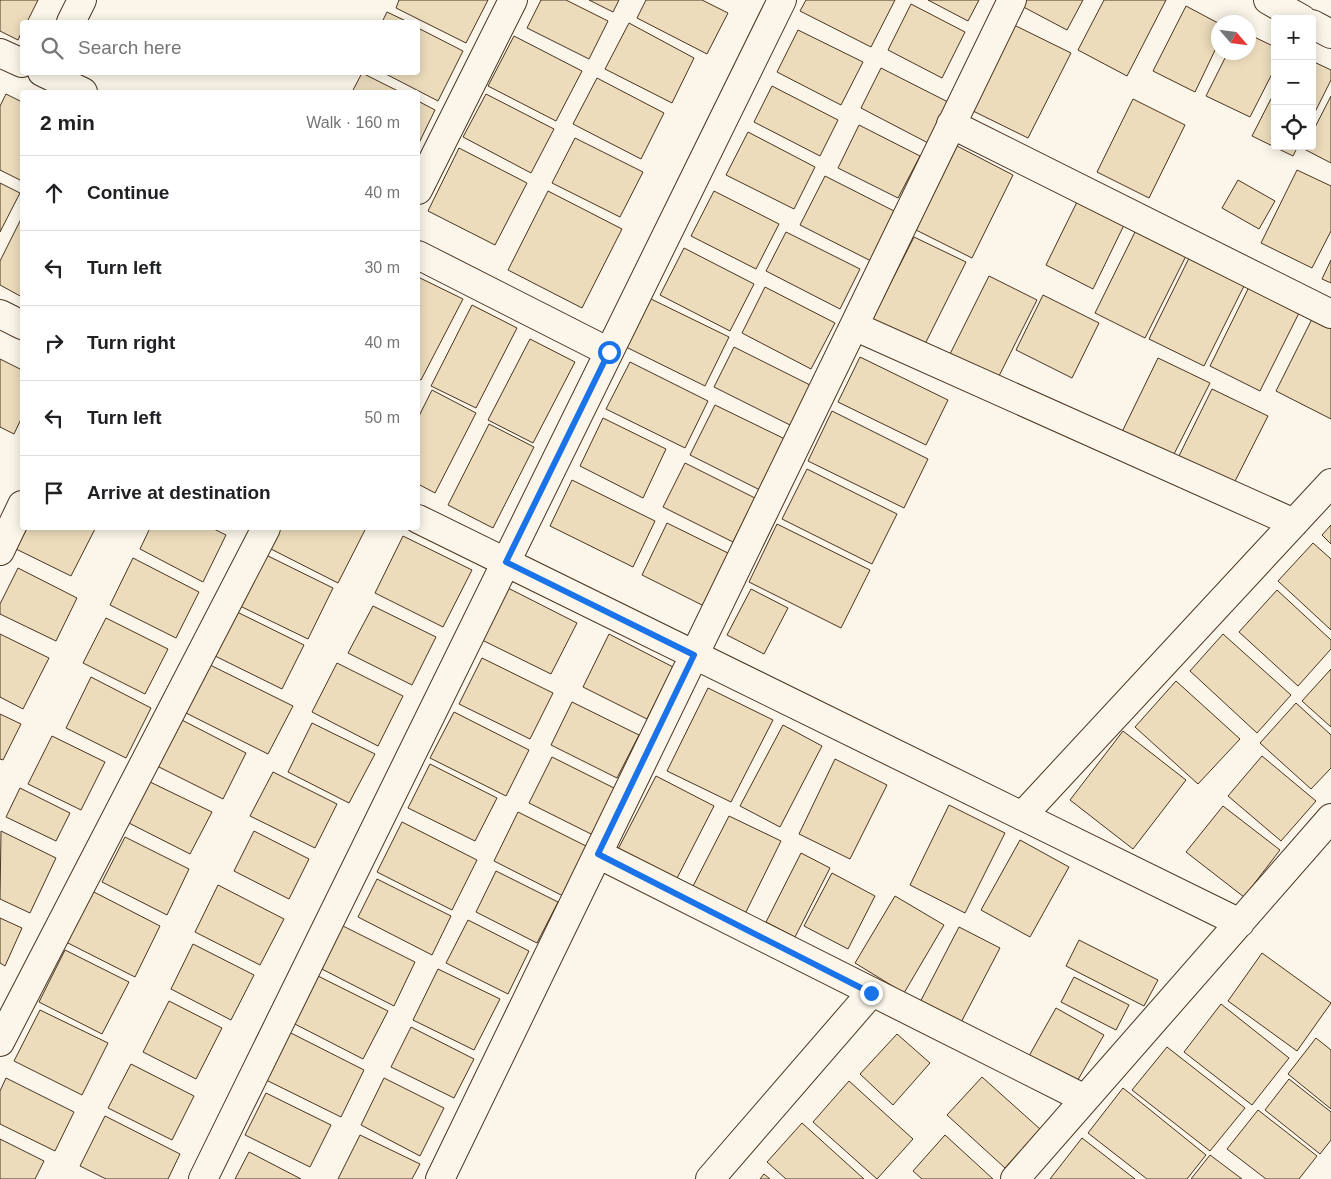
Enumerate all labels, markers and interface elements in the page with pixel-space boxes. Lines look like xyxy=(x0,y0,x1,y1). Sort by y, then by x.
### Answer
north arrow xyxy=(1211,15,1256,60)
map controls xyxy=(1271,15,1316,150)
button: + xyxy=(1271,15,1316,60)
search box xyxy=(20,20,420,75)
icon: search xyxy=(38,34,66,62)
text: Search here xyxy=(78,37,182,58)
button: − xyxy=(1271,60,1316,105)
button: locate xyxy=(1271,105,1316,150)
text: 2 min xyxy=(40,111,95,134)
text: Walk · 160 m xyxy=(306,114,400,131)
icon: ahead xyxy=(40,179,68,207)
text: Continue xyxy=(87,182,169,203)
text: 40 m xyxy=(364,184,400,201)
icon: left xyxy=(40,254,68,282)
text: Turn left xyxy=(87,257,162,278)
text: 30 m xyxy=(364,259,400,276)
icon: right xyxy=(40,329,68,357)
text: Turn right xyxy=(87,332,175,353)
text: 40 m xyxy=(364,334,400,351)
route start xyxy=(598,341,621,364)
icon: left xyxy=(40,404,68,432)
text: Turn left xyxy=(87,407,162,428)
text: 50 m xyxy=(364,409,400,426)
icon: arrive xyxy=(40,479,68,507)
text: Arrive at destination xyxy=(87,482,271,503)
route end xyxy=(860,982,883,1005)

